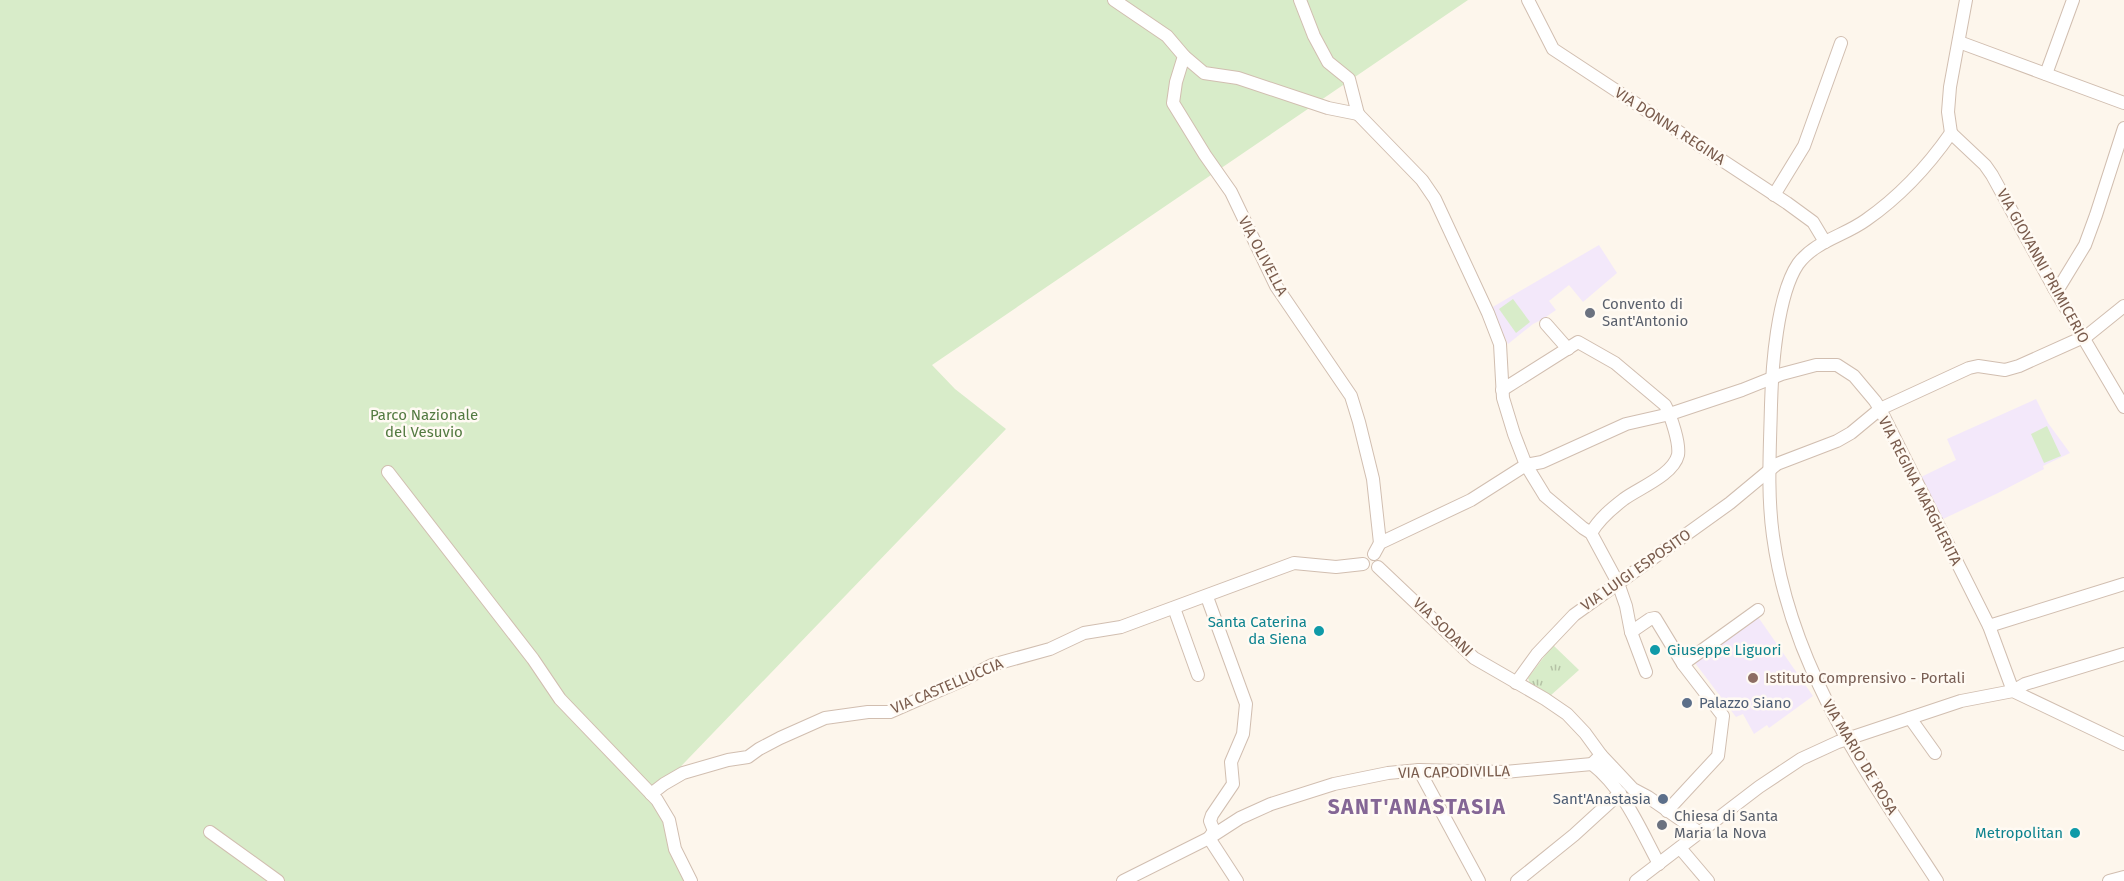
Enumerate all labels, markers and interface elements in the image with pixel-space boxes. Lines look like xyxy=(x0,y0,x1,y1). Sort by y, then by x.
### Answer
street label: VIA DONNA REGINA xyxy=(1611,84,1729,169)
street label: VIA GIOVANNI PRIMICERIO xyxy=(1993,186,2093,346)
street label: VIA OLIVELLA xyxy=(1235,213,1292,299)
place label: Convento di Sant'Antonio xyxy=(1602,295,1688,330)
marker: Convento di Sant'Antonio xyxy=(1583,306,1597,320)
park label: Parco Nazionale del Vesuvio xyxy=(370,406,478,441)
street label: VIA REGINA MARGHERITA xyxy=(1875,413,1966,569)
street label: VIA LUIGI ESPOSITO xyxy=(1578,525,1694,615)
street label: VIA SODANI xyxy=(1409,594,1477,660)
place label: Santa Caterina da Siena xyxy=(1208,613,1307,648)
marker: Santa Caterina da Siena xyxy=(1312,624,1326,638)
place label: Giuseppe Liguori xyxy=(1667,641,1781,659)
marker: Giuseppe Liguori xyxy=(1648,643,1662,657)
street label: VIA CASTELLUCCIA xyxy=(888,654,1006,718)
place label: Istituto Comprensivo - Portali xyxy=(1765,669,1965,687)
marker: Istituto Comprensivo - Portali xyxy=(1746,671,1760,685)
place label: Palazzo Siano xyxy=(1699,694,1791,712)
marker: Palazzo Siano xyxy=(1680,696,1694,710)
street label: VIA MARIO DE ROSA xyxy=(1819,696,1902,818)
street label: VIA CAPODIVILLA xyxy=(1398,762,1510,782)
place label: Sant'Anastasia xyxy=(1553,790,1651,808)
marker: Sant'Anastasia xyxy=(1656,792,1670,806)
district label: SANT'ANASTASIA xyxy=(1328,794,1506,820)
place label: Chiesa di Santa Maria la Nova xyxy=(1674,807,1778,842)
marker: Chiesa di Santa Maria la Nova xyxy=(1655,818,1669,832)
place label: Metropolitan xyxy=(1975,824,2063,842)
marker: Metropolitan xyxy=(2068,826,2082,840)

